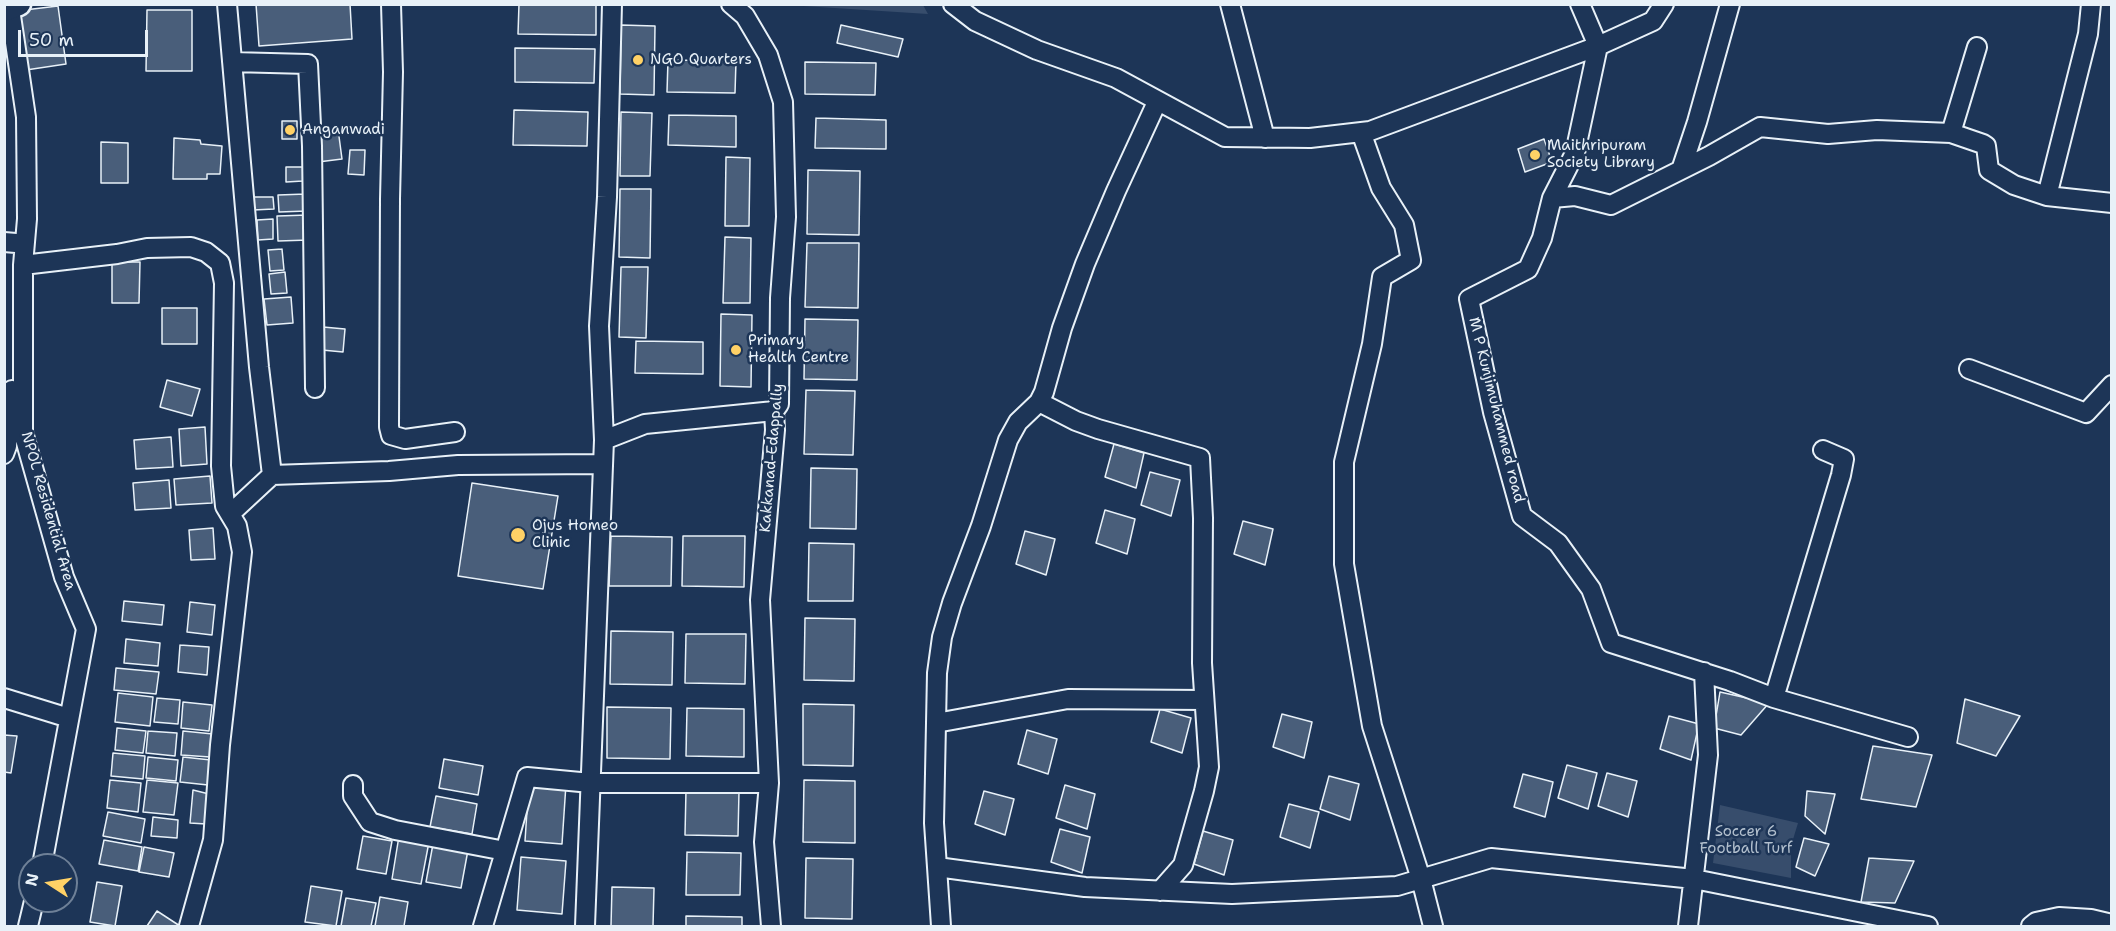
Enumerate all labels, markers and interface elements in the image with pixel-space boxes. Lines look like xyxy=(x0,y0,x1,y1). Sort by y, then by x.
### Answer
scale bar xyxy=(21,18,152,56)
text: 50 m xyxy=(29,28,74,52)
place label: NGO Quarters xyxy=(650,51,752,69)
marker: NGO Quarters xyxy=(631,53,645,67)
place label: Anganwadi xyxy=(302,121,385,139)
marker: Anganwadi xyxy=(283,123,297,137)
place label: Maithripuram Society Library xyxy=(1547,137,1655,172)
marker: Maithripuram Society Library xyxy=(1528,148,1542,162)
street label: M P Kunjimuhammed road xyxy=(1464,315,1528,505)
place label: Primary Health Centre xyxy=(748,332,849,367)
marker: Primary Health Centre xyxy=(729,343,743,357)
street label: Kakkanad-Edappally xyxy=(757,383,787,533)
street label: NPOL Residential Area xyxy=(17,430,79,592)
place label: Ojus Homeo Clinic xyxy=(532,517,618,552)
marker: Ojus Homeo Clinic xyxy=(509,526,527,544)
park label: Soccer 6 Football Turf xyxy=(1700,823,1792,858)
north arrow xyxy=(18,853,78,913)
text: N xyxy=(20,871,43,888)

